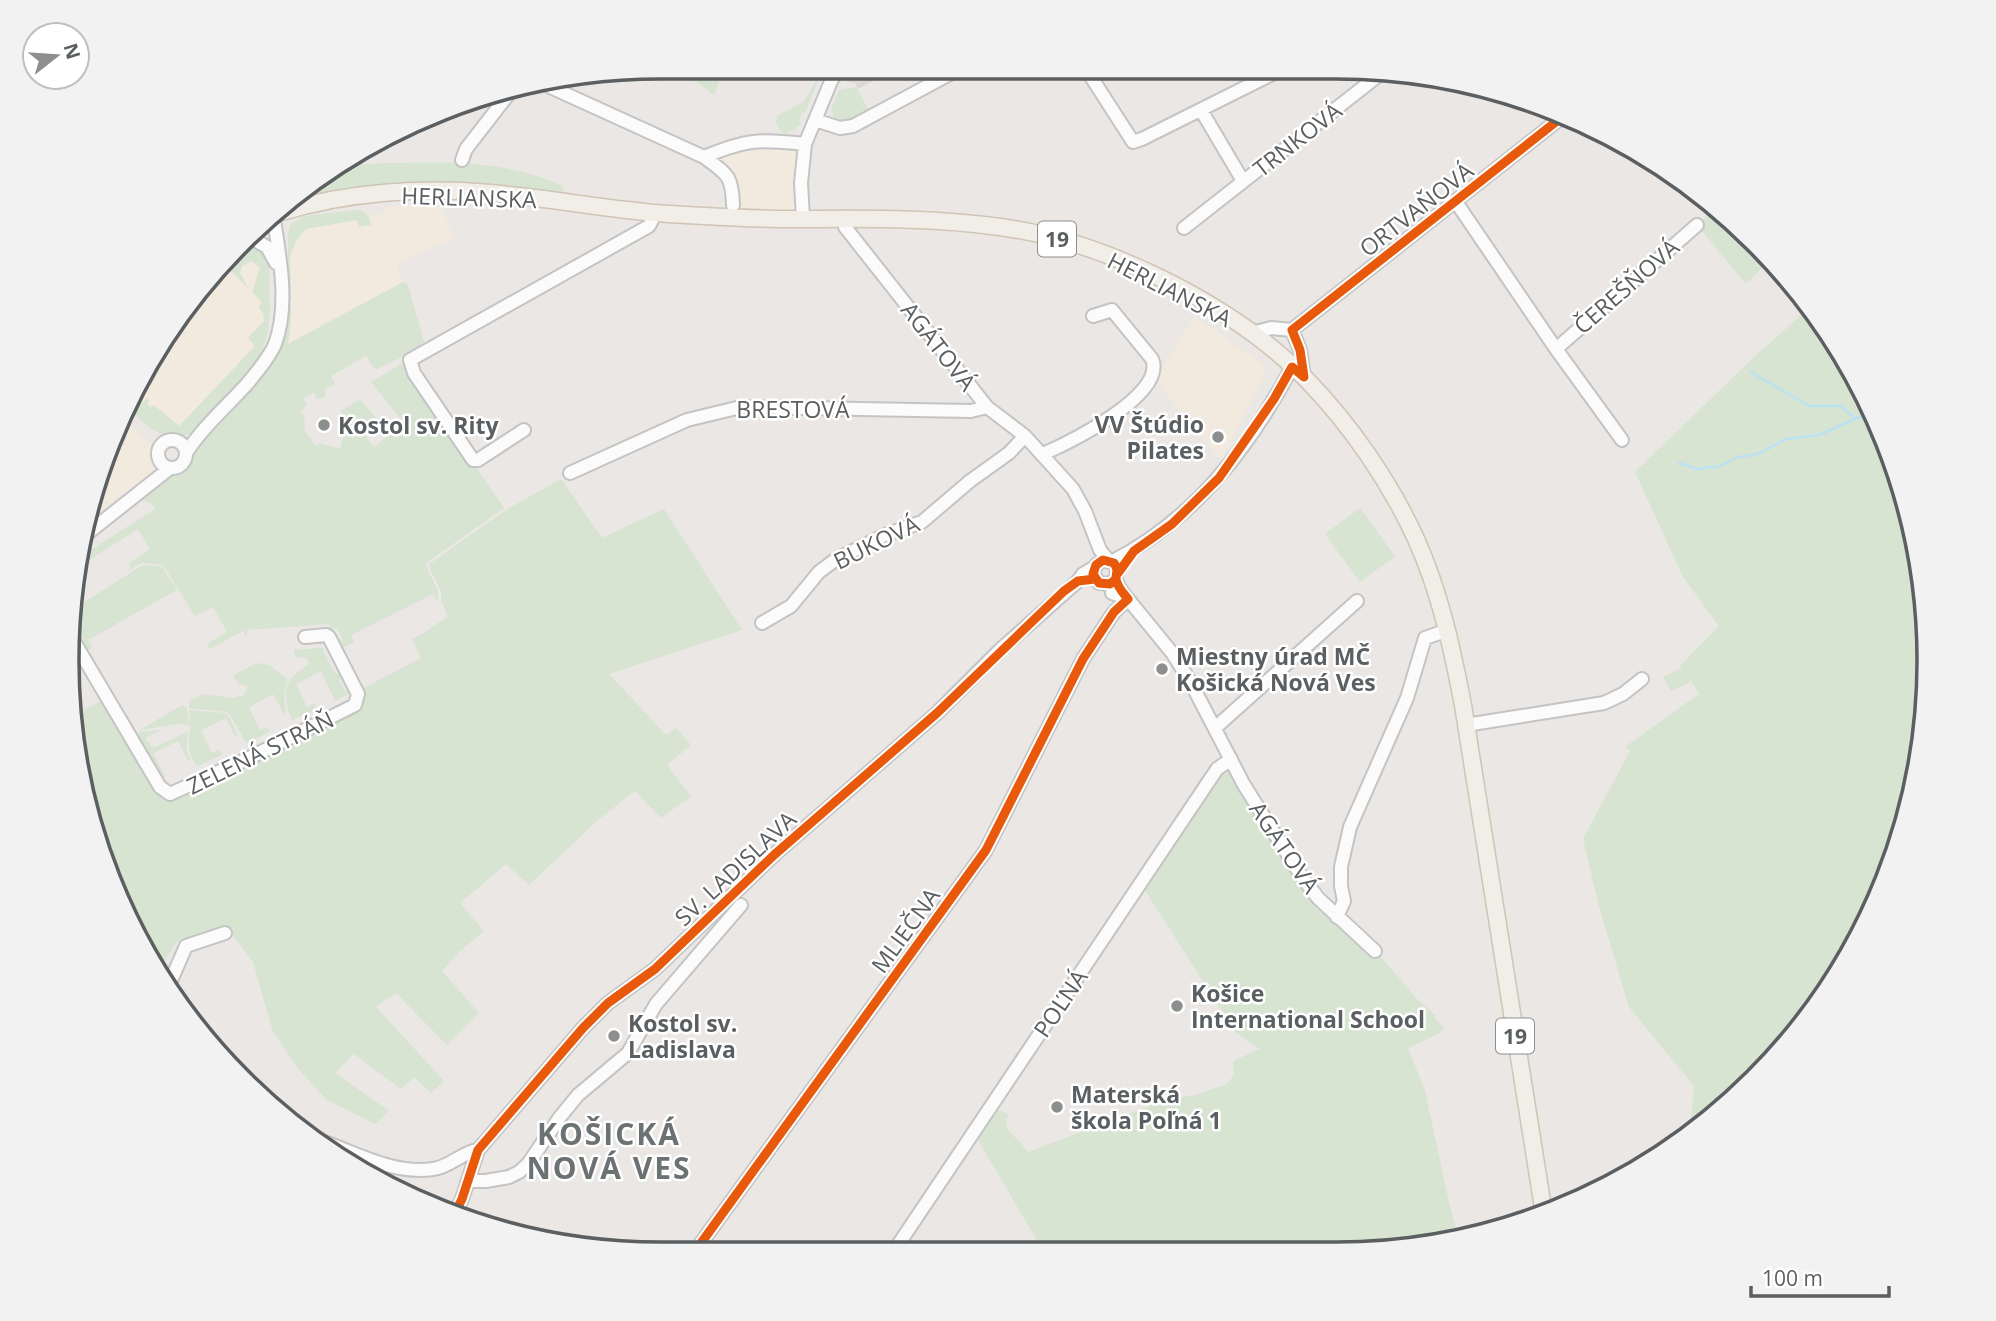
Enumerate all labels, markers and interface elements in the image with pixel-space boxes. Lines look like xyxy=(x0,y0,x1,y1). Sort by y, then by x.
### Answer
north arrow xyxy=(21,21,91,91)
text: N xyxy=(58,40,87,62)
street label: TRNKOVÁ xyxy=(1246,94,1348,184)
street label: ORTVAŇOVÁ xyxy=(1352,154,1480,264)
street label: HERLIANSKA xyxy=(401,179,538,215)
road number: 19 xyxy=(1038,222,1076,256)
street label: ČEREŠŇOVÁ xyxy=(1566,231,1686,341)
street label: HERLIANSKA xyxy=(1102,244,1238,334)
street label: AGÁTOVÁ xyxy=(894,295,984,397)
street label: BRESTOVÁ xyxy=(736,393,850,425)
place label: VV Štúdio Pilates xyxy=(1095,408,1204,466)
place label: Kostol sv. Rity xyxy=(338,409,499,441)
marker: Kostol sv. Rity xyxy=(316,417,332,433)
marker: VV Štúdio Pilates xyxy=(1210,429,1226,445)
street label: BUKOVÁ xyxy=(828,507,925,577)
place label: Miestny úrad MČ Košická Nová Ves xyxy=(1176,640,1376,698)
marker: Miestny úrad MČ Košická Nová Ves xyxy=(1154,661,1170,677)
street label: ZELENÁ STRÁŇ xyxy=(181,703,339,801)
street label: AGÁTOVÁ xyxy=(1242,795,1328,900)
street label: SV. LADISLAVA xyxy=(667,803,803,933)
street label: MLIEČNA xyxy=(863,880,947,979)
street label: POĽNÁ xyxy=(1026,962,1095,1043)
place label: Košice International School xyxy=(1191,977,1425,1035)
marker: Košice International School xyxy=(1169,998,1185,1014)
place label: Kostol sv. Ladislava xyxy=(628,1007,737,1065)
road number: 19 xyxy=(1496,1018,1534,1054)
marker: Kostol sv. Ladislava xyxy=(606,1028,622,1044)
place label: Materská škola Poľná 1 xyxy=(1071,1078,1222,1136)
marker: Materská škola Poľná 1 xyxy=(1049,1099,1065,1115)
district label: KOŠICKÁ NOVÁ VES xyxy=(526,1113,692,1188)
scale bar xyxy=(1751,1254,1889,1298)
text: 100 m xyxy=(1762,1264,1823,1292)

